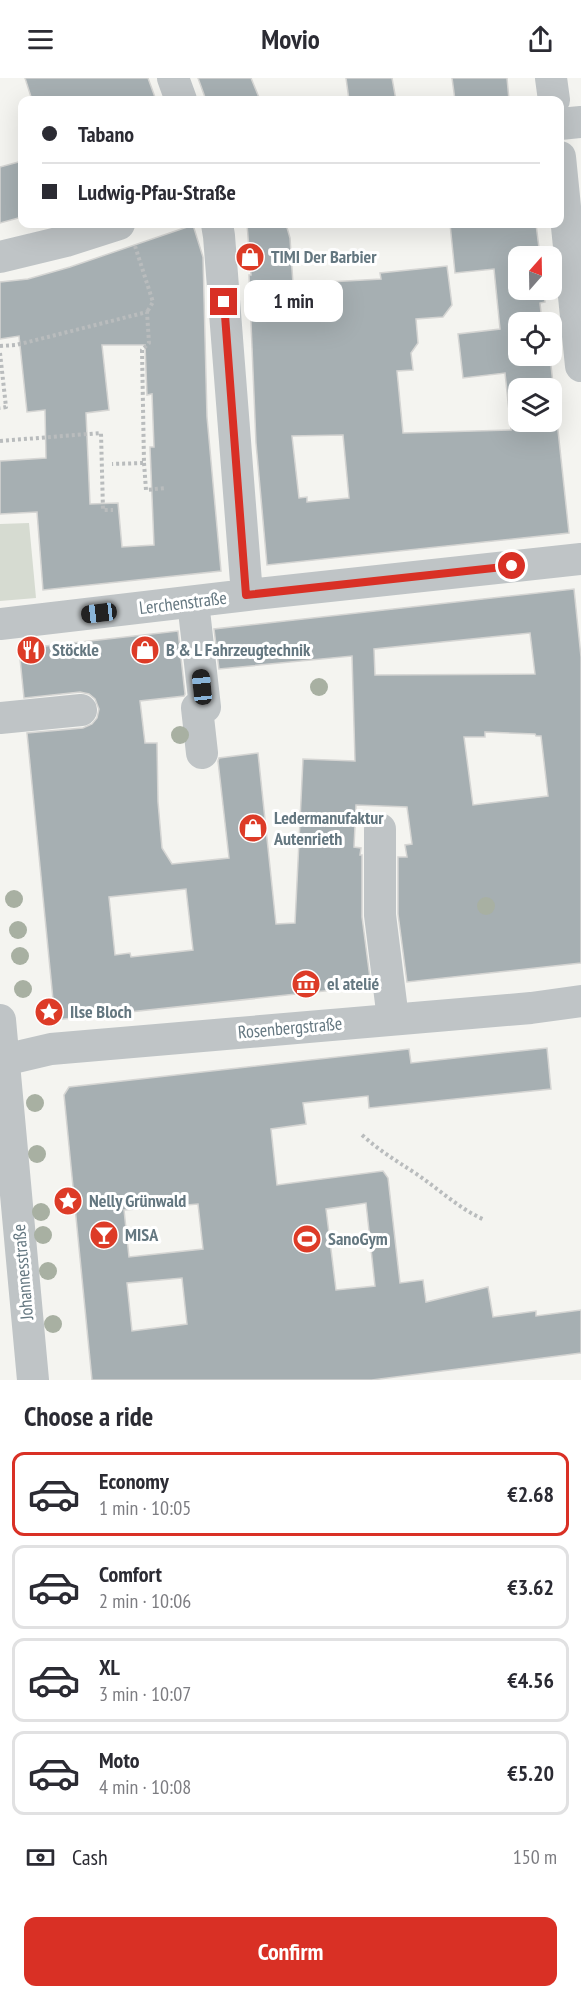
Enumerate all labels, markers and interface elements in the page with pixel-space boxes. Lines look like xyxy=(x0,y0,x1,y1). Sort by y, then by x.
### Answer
text: Movio xyxy=(261,22,320,56)
icon: menu xyxy=(24,23,57,56)
icon: share xyxy=(524,23,557,56)
text: Tabano xyxy=(78,120,134,148)
text: Ludwig-Pfau-Straße xyxy=(78,178,236,206)
shop icon: TIMI Der Barbier xyxy=(234,241,266,273)
place label: TIMI Der Barbier xyxy=(271,245,377,268)
north arrow xyxy=(508,246,562,300)
map controls xyxy=(508,246,562,432)
callout: 1 min xyxy=(245,281,344,323)
route end xyxy=(210,288,237,315)
text: 1 min xyxy=(273,288,314,314)
button: locate xyxy=(508,312,562,366)
button: layers xyxy=(508,378,562,432)
route start xyxy=(498,552,525,579)
street label: Lerchenstraße xyxy=(138,586,228,619)
car xyxy=(80,602,118,624)
restaurant icon: Stöckle xyxy=(15,634,47,666)
shop icon: B & L Fahrzeugtechnik xyxy=(129,634,161,666)
place label: Stöckle xyxy=(52,638,99,661)
place label: B & L Fahrzeugtechnik xyxy=(166,638,311,661)
car xyxy=(191,668,213,706)
place label: Ledermanufaktur Autenrieth xyxy=(273,806,384,850)
shop icon: Ledermanufaktur Autenrieth xyxy=(237,812,269,844)
museum icon: el atelié xyxy=(290,968,322,1000)
place label: el atelié xyxy=(327,972,380,995)
place icon: Ilse Bloch xyxy=(33,996,65,1028)
place label: Ilse Bloch xyxy=(70,1000,132,1023)
street label: Rosenbergstraße xyxy=(237,1011,343,1044)
place icon: Nelly Grünwald xyxy=(52,1185,84,1217)
place label: Nelly Grünwald xyxy=(89,1189,186,1212)
bar icon: MISA xyxy=(88,1219,120,1251)
street label: Johannesstraße xyxy=(7,1223,38,1322)
place label: MISA xyxy=(125,1223,159,1246)
sports icon: SanoGym xyxy=(291,1223,323,1255)
place label: SanoGym xyxy=(328,1227,388,1250)
text: Choose a ride xyxy=(24,1399,153,1433)
icon: car xyxy=(27,1467,81,1521)
text: Economy xyxy=(99,1467,169,1495)
text: €2.68 xyxy=(507,1480,554,1508)
text: 1 min · 10:05 xyxy=(99,1495,191,1521)
icon: car xyxy=(27,1560,81,1614)
text: Comfort xyxy=(99,1560,162,1588)
text: €3.62 xyxy=(507,1573,554,1601)
text: 2 min · 10:06 xyxy=(99,1588,191,1614)
icon: car xyxy=(27,1653,81,1707)
text: XL xyxy=(99,1653,120,1681)
text: €4.56 xyxy=(507,1666,554,1694)
text: 3 min · 10:07 xyxy=(99,1681,191,1707)
icon: car xyxy=(27,1746,81,1800)
text: Moto xyxy=(99,1746,140,1774)
text: €5.20 xyxy=(507,1759,554,1787)
text: 4 min · 10:08 xyxy=(99,1774,191,1800)
icon: cash xyxy=(24,1841,57,1874)
text: Cash xyxy=(72,1843,108,1871)
text: 150 m xyxy=(513,1844,557,1870)
button: Confirm xyxy=(24,1917,557,1986)

